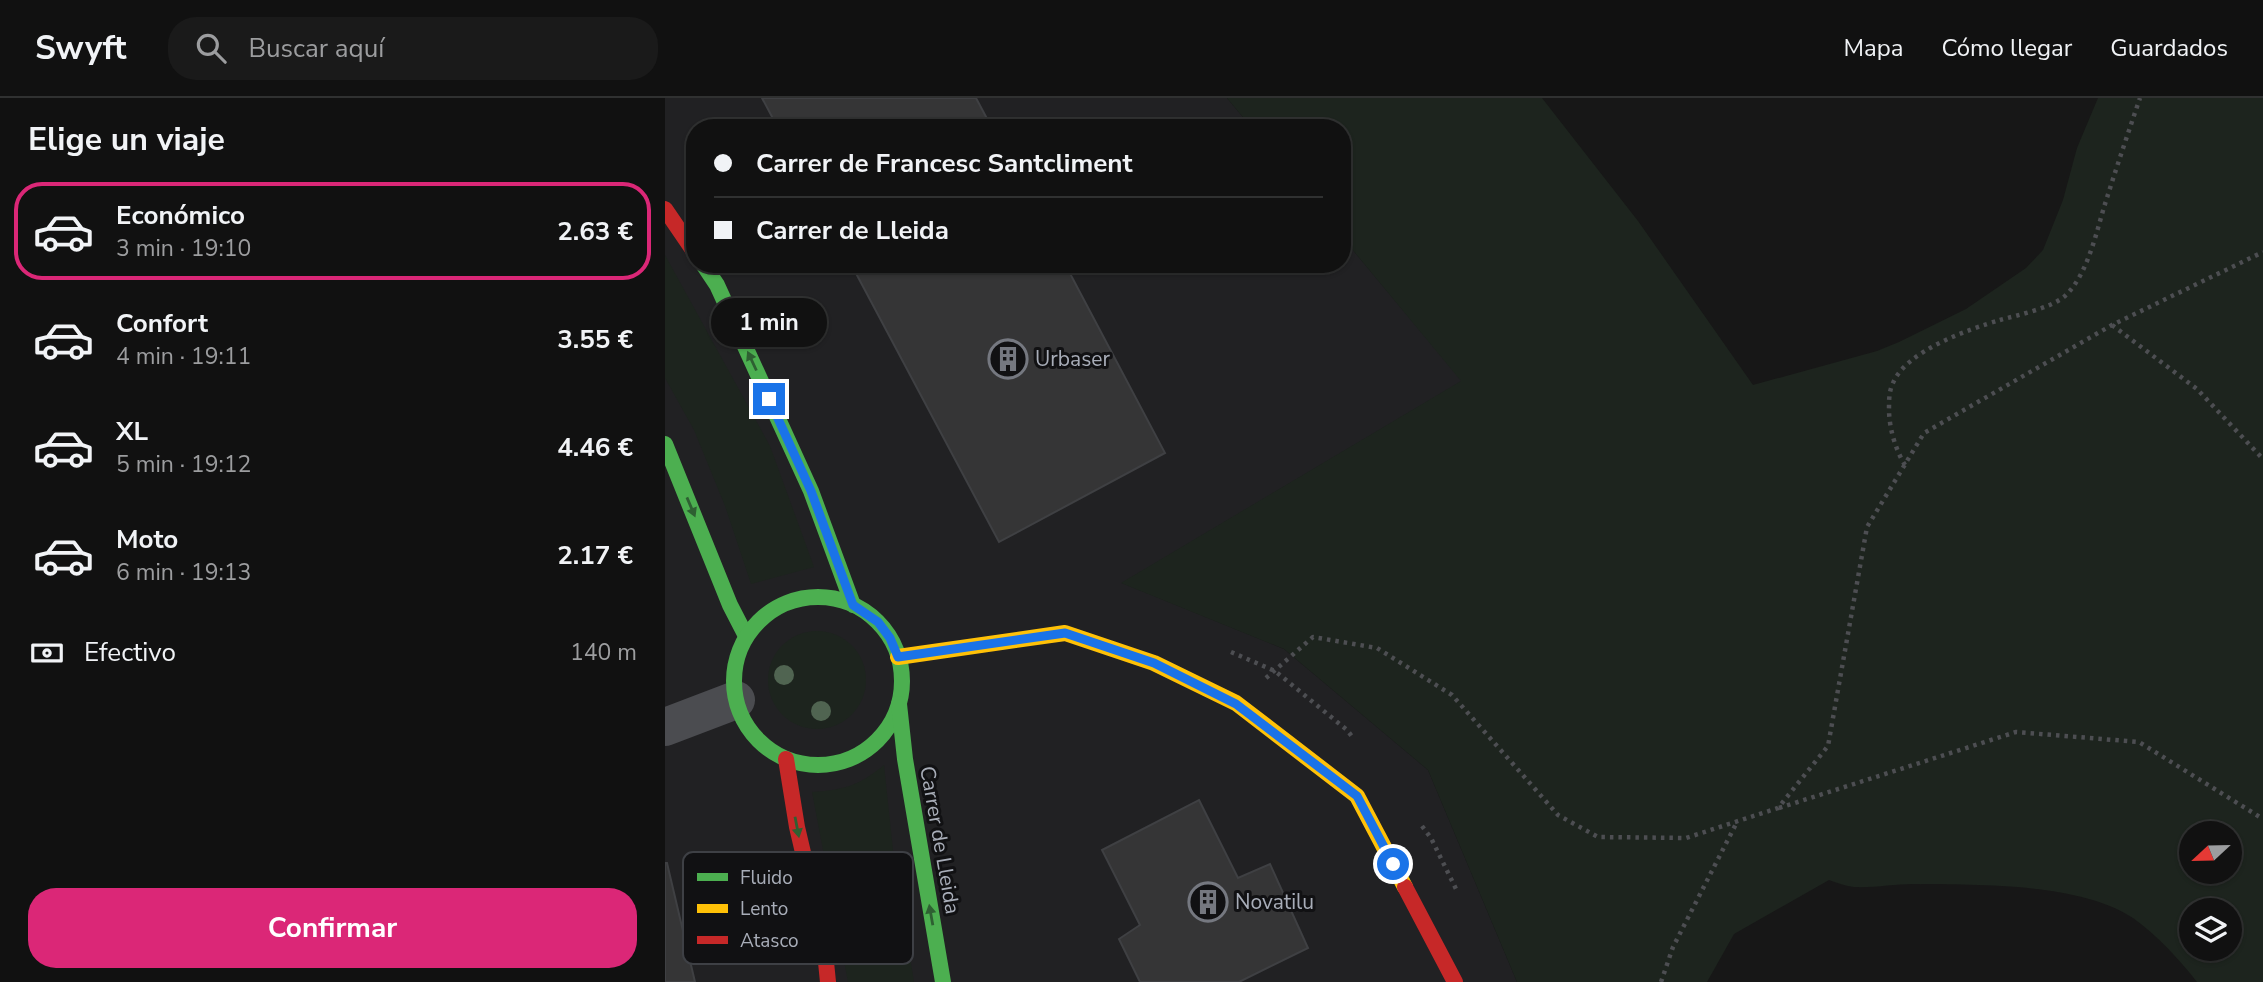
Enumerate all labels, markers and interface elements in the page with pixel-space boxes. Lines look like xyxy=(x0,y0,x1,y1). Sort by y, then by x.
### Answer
search box xyxy=(168,17,658,80)
text: Swyft xyxy=(35,26,126,71)
icon: search xyxy=(192,29,230,67)
text: Buscar aquí xyxy=(248,31,384,66)
text: Mapa xyxy=(1843,32,1903,64)
text: Cómo llegar xyxy=(1941,32,2072,64)
text: Guardados xyxy=(2110,32,2228,64)
text: Elige un viaje xyxy=(28,118,225,161)
text: Carrer de Francesc Santcliment xyxy=(756,146,1133,181)
text: Económico xyxy=(116,198,245,233)
icon: car xyxy=(32,200,95,263)
text: Carrer de Lleida xyxy=(756,213,949,248)
text: 2.63 € xyxy=(557,214,633,249)
text: 3 min · 19:10 xyxy=(116,233,251,264)
callout: 1 min xyxy=(711,298,827,346)
text: Confort xyxy=(116,306,208,341)
text: 1 min xyxy=(739,307,799,338)
icon: car xyxy=(32,308,95,371)
text: 3.55 € xyxy=(557,322,633,357)
building icon: Urbaser xyxy=(987,338,1029,380)
text: 4 min · 19:11 xyxy=(116,341,251,372)
place label: Urbaser xyxy=(1035,345,1110,373)
one-way arrow xyxy=(746,351,758,371)
route end xyxy=(753,383,785,415)
text: XL xyxy=(116,414,148,449)
icon: car xyxy=(32,416,95,479)
text: 4.46 € xyxy=(557,430,633,465)
text: 5 min · 19:12 xyxy=(116,449,251,480)
one-way arrow xyxy=(686,496,697,517)
text: Moto xyxy=(116,522,178,557)
icon: car xyxy=(32,524,95,587)
text: 2.17 € xyxy=(557,538,633,573)
text: 6 min · 19:13 xyxy=(116,557,251,588)
icon: cash xyxy=(28,634,66,672)
text: Efectivo xyxy=(84,635,176,670)
text: 140 m xyxy=(570,637,637,668)
street label: Carrer de Lleida xyxy=(913,764,967,916)
one-way arrow xyxy=(792,816,803,838)
north arrow xyxy=(2179,821,2242,884)
map controls xyxy=(2179,821,2242,961)
route start xyxy=(1377,848,1409,880)
legend xyxy=(683,852,913,964)
text: Fluido xyxy=(740,865,793,891)
building icon: Novatilu xyxy=(1187,881,1229,923)
button: Confirmar xyxy=(28,888,637,968)
place label: Novatilu xyxy=(1235,888,1314,916)
text: Lento xyxy=(740,896,788,922)
button: layers xyxy=(2179,898,2242,961)
one-way arrow xyxy=(926,904,937,926)
text: Atasco xyxy=(740,928,799,954)

